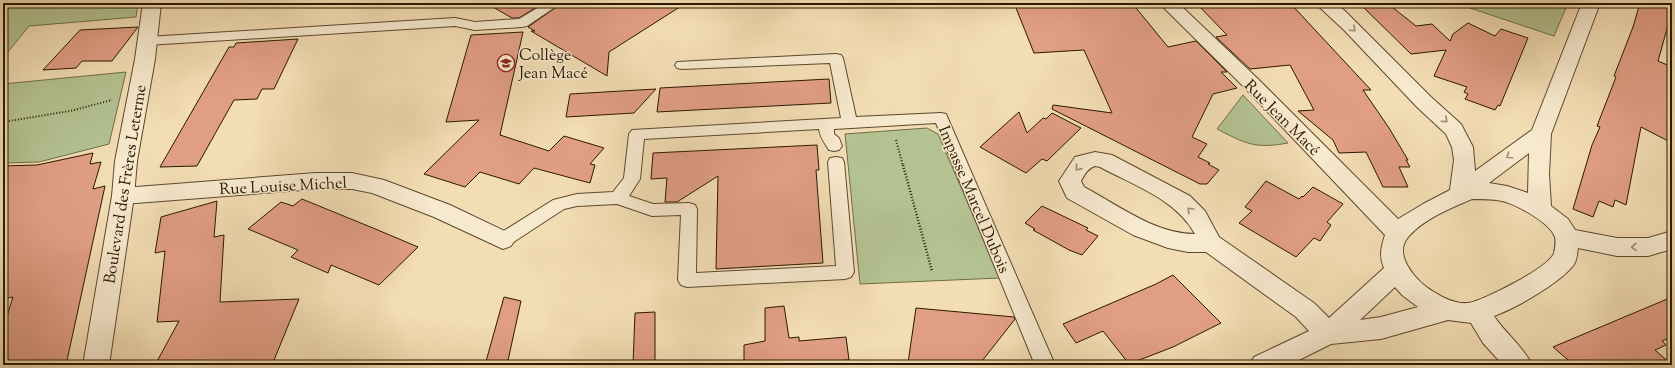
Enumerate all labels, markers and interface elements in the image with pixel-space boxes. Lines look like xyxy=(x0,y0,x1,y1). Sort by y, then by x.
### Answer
one-way arrow xyxy=(1348,24,1356,32)
place label: Collège Jean Macé xyxy=(518,45,588,86)
school or university icon: Collège Jean Macé xyxy=(496,53,516,73)
street label: Rue Jean Macé xyxy=(1238,75,1325,162)
street label: Boulevard des Frères Leterme xyxy=(99,83,154,286)
one-way arrow xyxy=(1440,116,1448,123)
street label: Impasse Marcel Dubois xyxy=(931,123,1014,277)
one-way arrow xyxy=(1506,151,1513,159)
one-way arrow xyxy=(1075,164,1082,171)
street label: Rue Louise Michel xyxy=(219,173,348,202)
one-way arrow xyxy=(1187,207,1195,215)
one-way arrow xyxy=(1631,243,1637,251)

